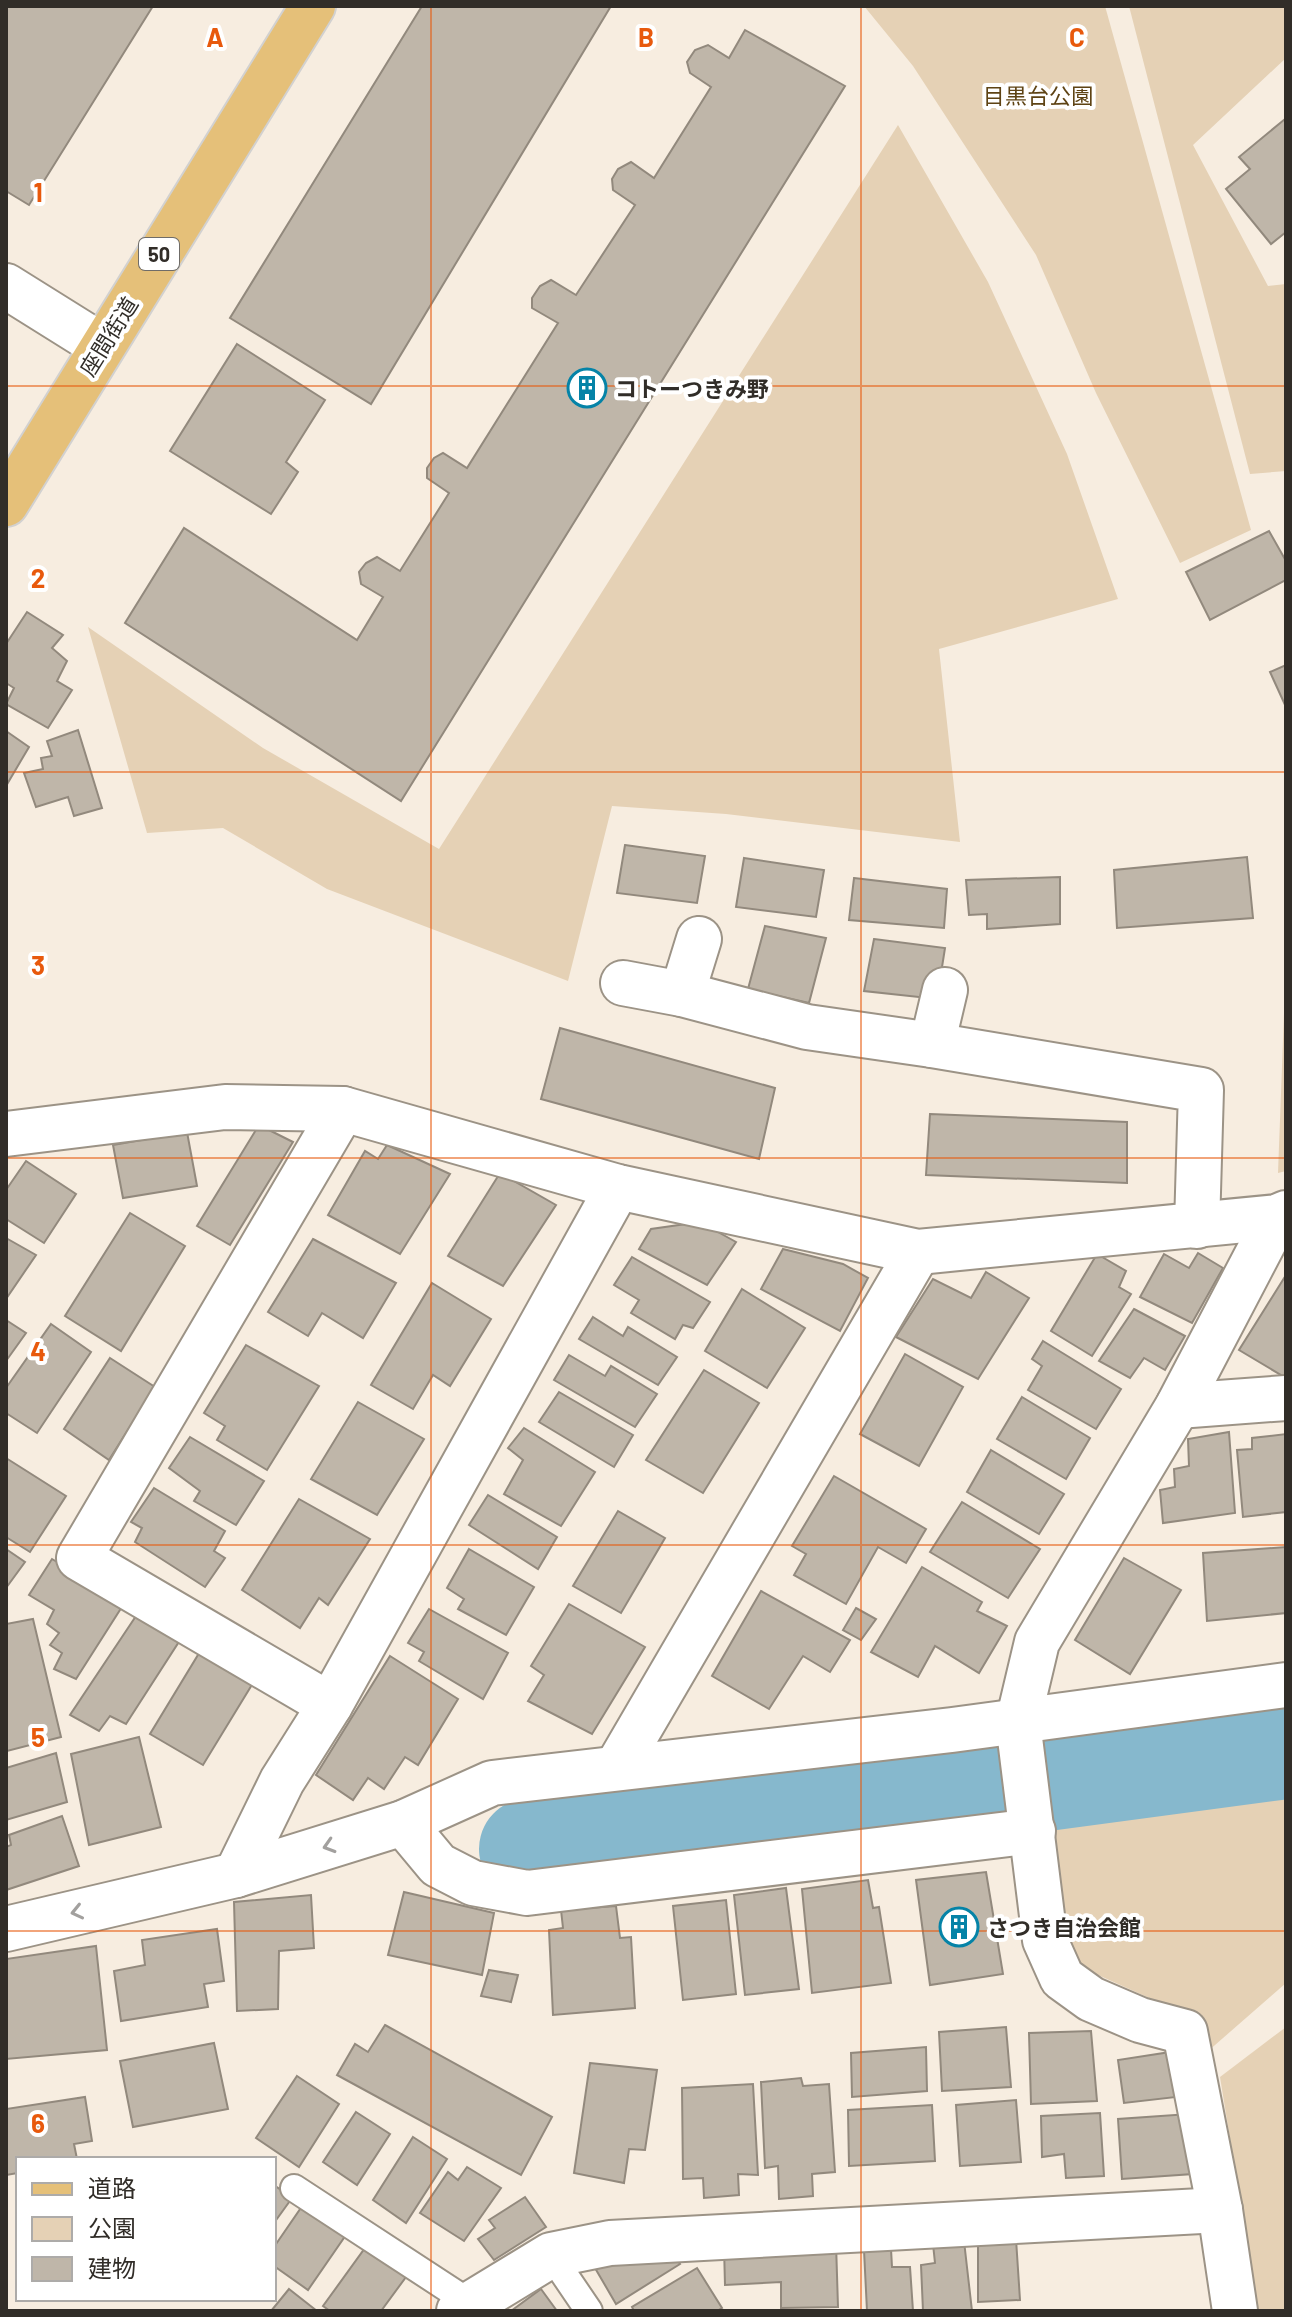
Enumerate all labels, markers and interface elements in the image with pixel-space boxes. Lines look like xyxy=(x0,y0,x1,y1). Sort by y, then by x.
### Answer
text: A xyxy=(206,21,224,52)
text: B xyxy=(638,21,654,52)
text: C xyxy=(1069,21,1085,52)
park label: 目黒台公園 xyxy=(983,82,1093,108)
text: 1 xyxy=(33,176,43,207)
road number: 50 xyxy=(139,238,179,270)
street label: 座間街道 xyxy=(74,292,142,380)
building icon: コトーつきみ野 xyxy=(566,367,608,409)
place label: コトーつきみ野 xyxy=(615,375,769,401)
text: 2 xyxy=(31,562,45,593)
text: 3 xyxy=(31,949,45,980)
text: 4 xyxy=(30,1335,46,1366)
text: 5 xyxy=(31,1721,45,1752)
one-way arrow xyxy=(322,1837,336,1853)
one-way arrow xyxy=(71,1903,85,1920)
building icon: さつき自治会館 xyxy=(938,1906,980,1948)
place label: さつき自治会館 xyxy=(987,1914,1141,1940)
text: 6 xyxy=(31,2107,45,2138)
legend xyxy=(16,2157,276,2301)
text: 道路 xyxy=(88,2173,136,2202)
text: 公園 xyxy=(88,2213,136,2242)
text: 建物 xyxy=(88,2253,136,2282)

